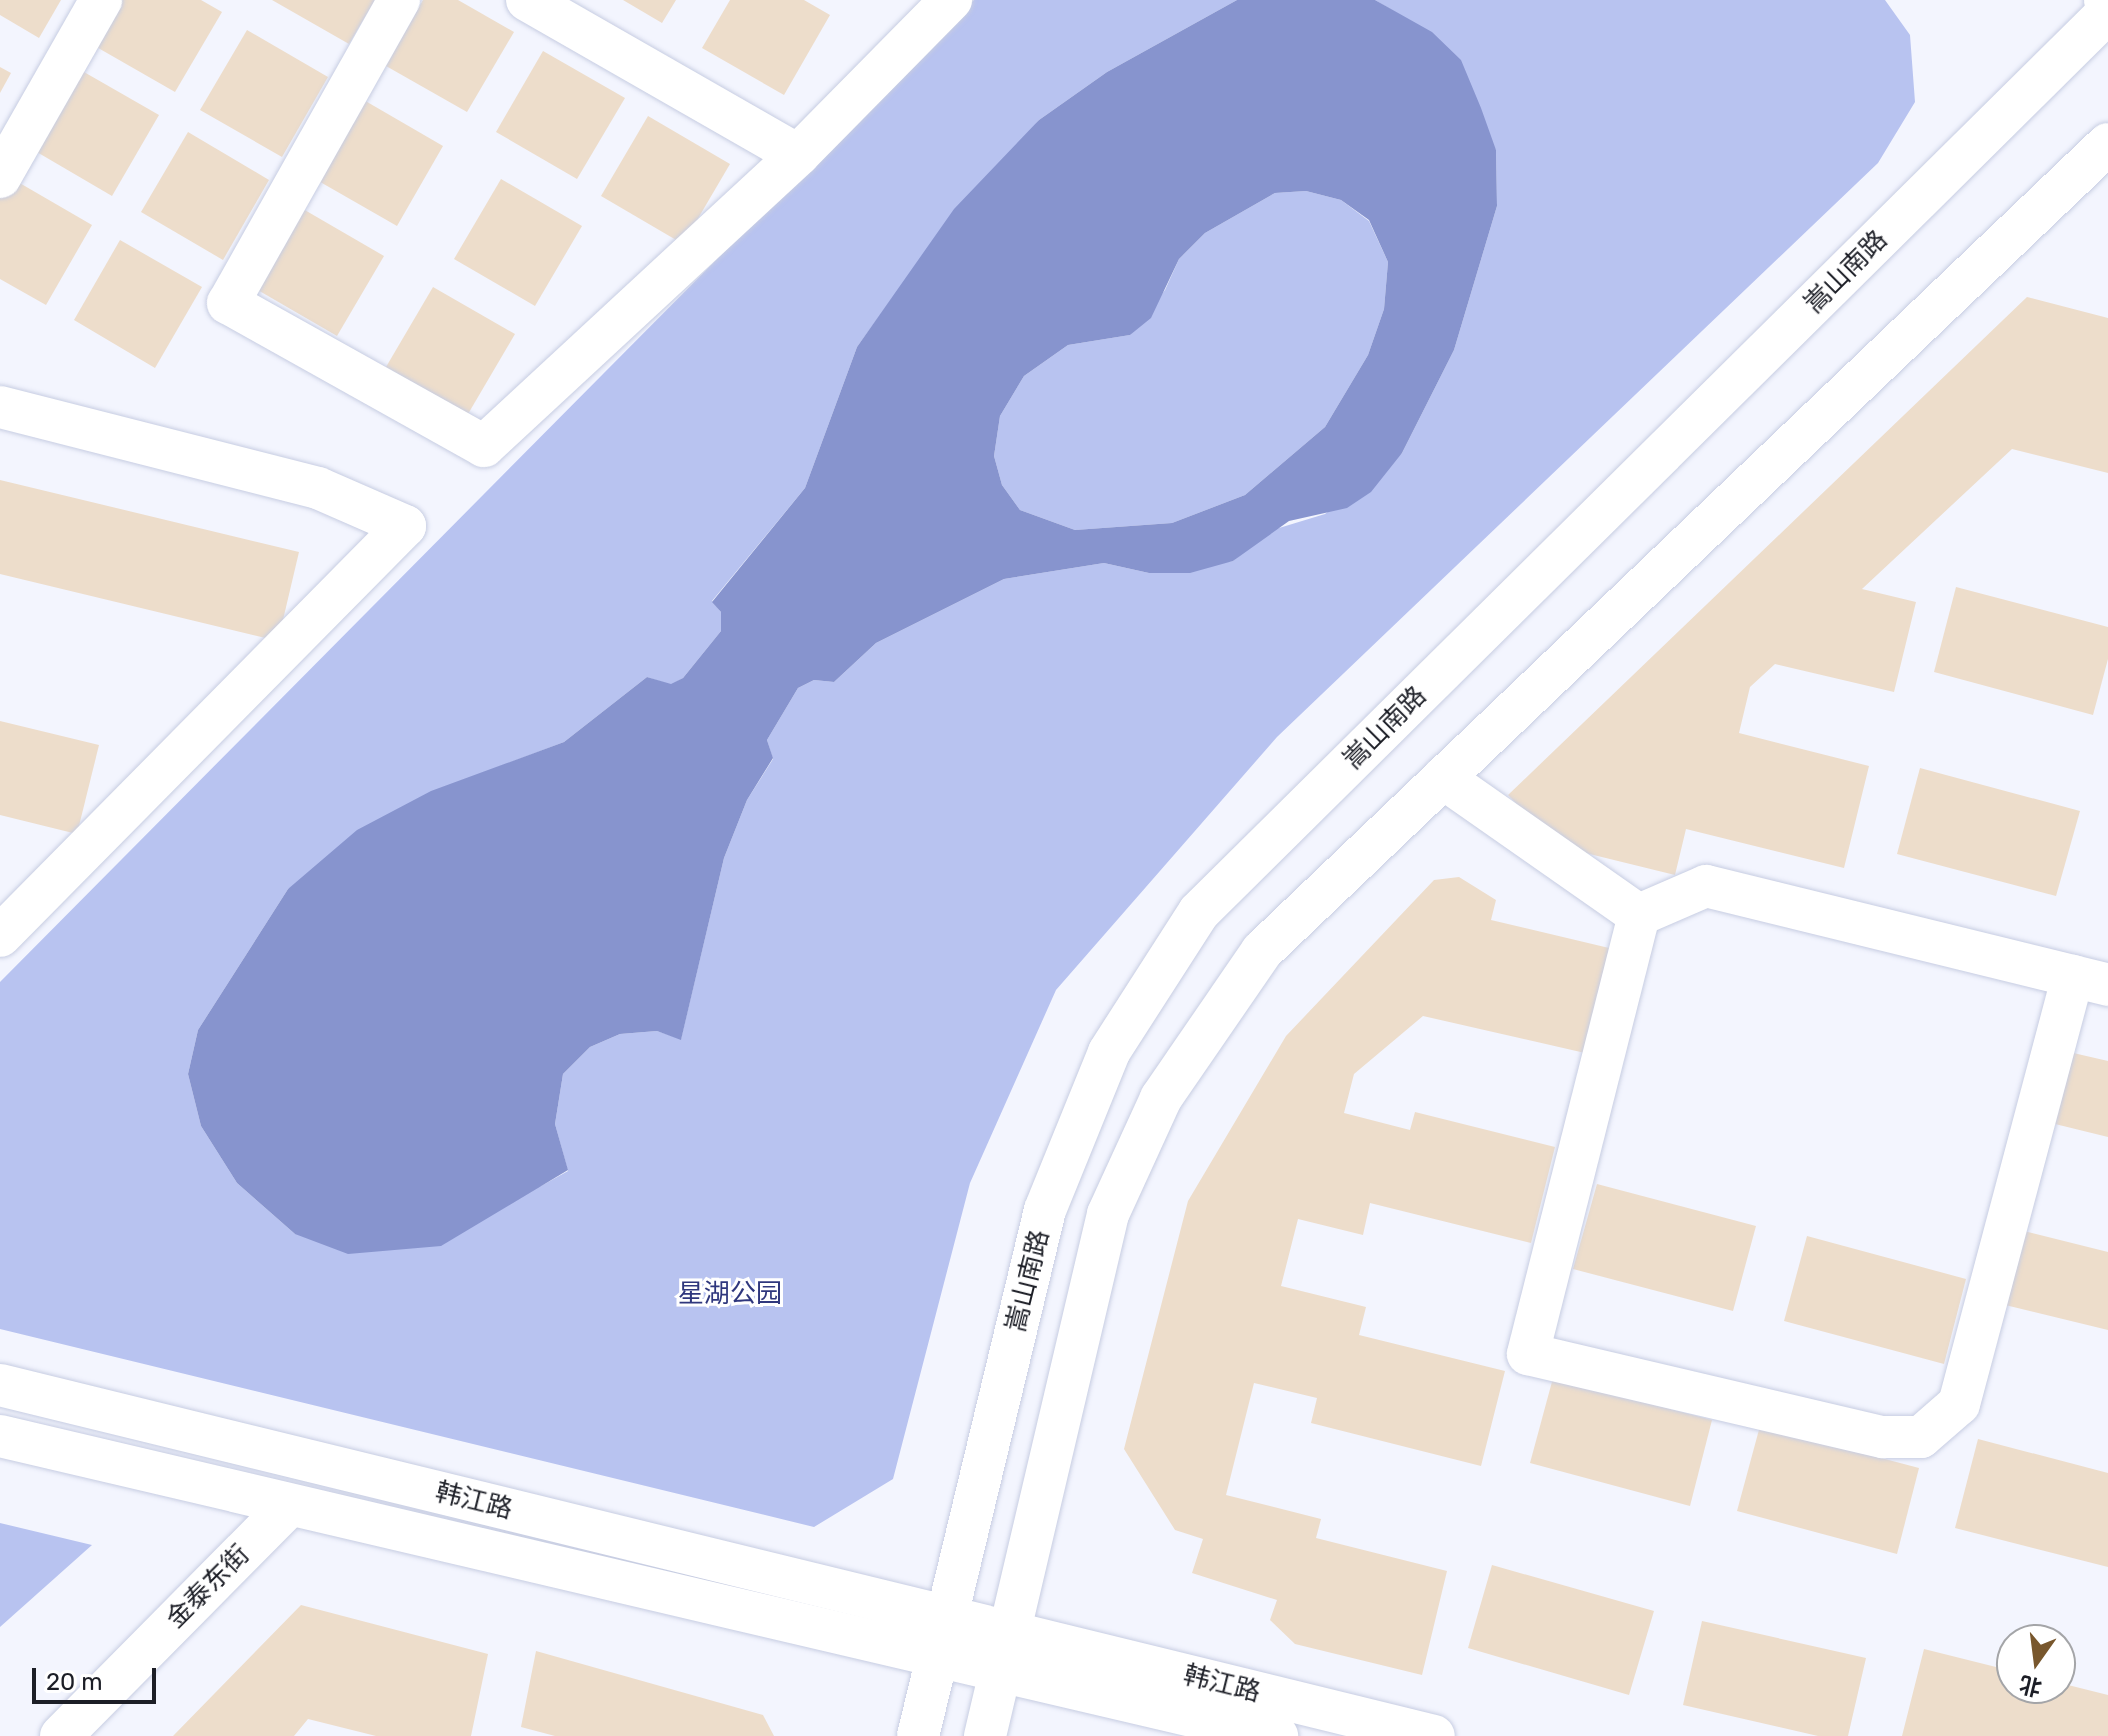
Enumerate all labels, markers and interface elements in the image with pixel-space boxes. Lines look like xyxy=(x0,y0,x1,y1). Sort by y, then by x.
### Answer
street label: 嵩山南路 xyxy=(1798,224,1894,320)
street label: 嵩山南路 xyxy=(1337,680,1433,776)
street label: 嵩山南路 xyxy=(1000,1227,1056,1335)
park label: 星湖公园 xyxy=(678,1278,782,1310)
street label: 韩江路 xyxy=(432,1476,516,1526)
street label: 金泰东街 xyxy=(160,1539,256,1635)
north arrow xyxy=(1996,1624,2076,1704)
scale bar xyxy=(36,1652,160,1702)
street label: 韩江路 xyxy=(1180,1659,1264,1709)
text: 20 m xyxy=(46,1668,103,1696)
text: 北 xyxy=(2017,1670,2045,1702)

